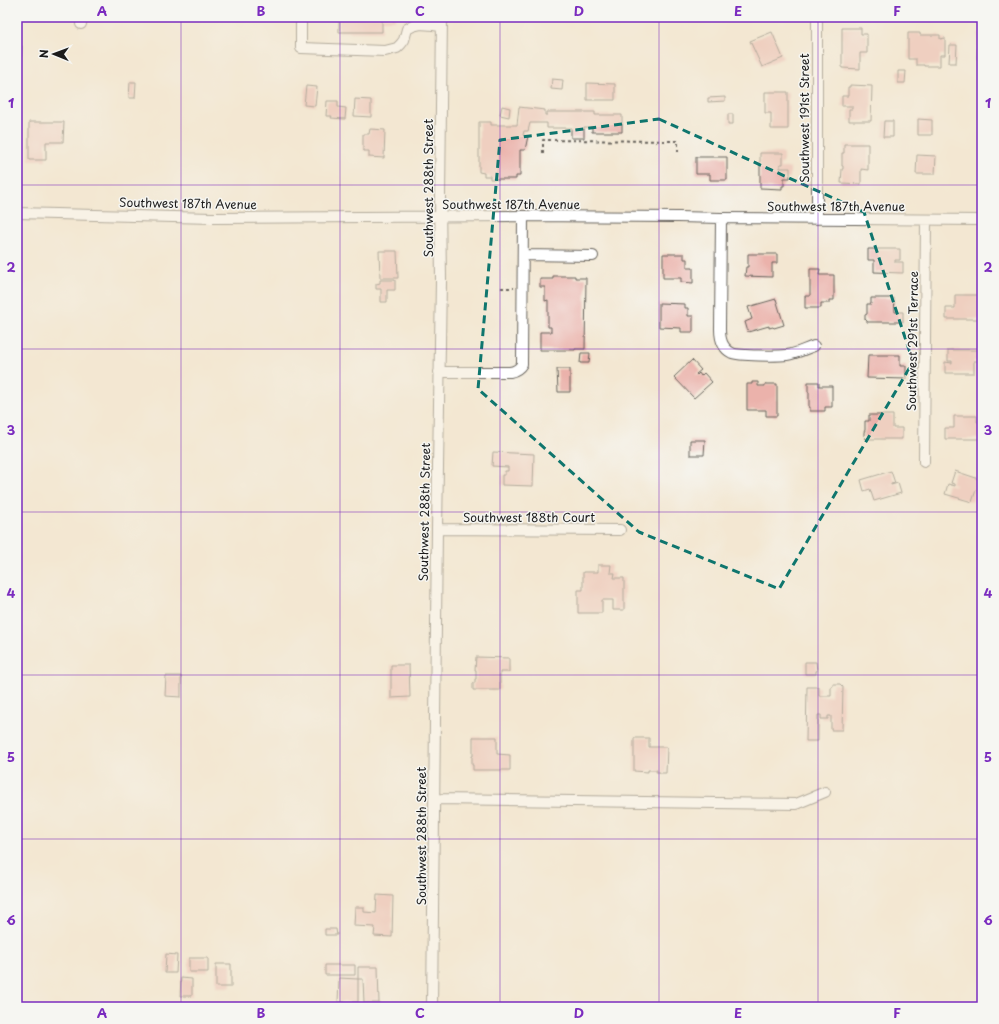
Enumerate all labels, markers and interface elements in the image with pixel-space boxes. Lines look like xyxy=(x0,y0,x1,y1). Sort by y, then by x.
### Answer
text: A xyxy=(97,1,107,20)
text: B xyxy=(257,1,266,20)
text: C xyxy=(415,1,425,20)
text: D xyxy=(574,1,584,20)
text: E xyxy=(734,1,742,20)
text: F xyxy=(893,1,901,20)
north arrow xyxy=(34,34,74,74)
text: N xyxy=(35,49,52,58)
street label: Southwest 191st Street xyxy=(795,53,813,183)
text: 1 xyxy=(8,93,14,112)
text: 1 xyxy=(985,93,991,112)
street label: Southwest 288th Street xyxy=(419,119,437,257)
street label: Southwest 187th Avenue xyxy=(119,193,258,213)
street label: Southwest 187th Avenue xyxy=(442,195,580,213)
street label: Southwest 187th Avenue xyxy=(767,197,905,215)
text: 2 xyxy=(6,257,16,276)
text: 2 xyxy=(983,257,993,276)
street label: Southwest 291st Terrace xyxy=(902,271,922,411)
text: 3 xyxy=(7,420,16,439)
text: 3 xyxy=(984,420,993,439)
street label: Southwest 288th Street xyxy=(414,443,434,581)
street label: Southwest 188th Court xyxy=(463,508,595,526)
text: 4 xyxy=(7,583,16,602)
text: 4 xyxy=(984,583,993,602)
text: 5 xyxy=(7,747,15,766)
text: 5 xyxy=(984,747,992,766)
street label: Southwest 288th Street xyxy=(412,767,430,905)
text: 6 xyxy=(6,910,16,929)
text: 6 xyxy=(983,910,993,929)
text: A xyxy=(97,1003,107,1022)
text: B xyxy=(257,1003,266,1022)
text: C xyxy=(415,1003,425,1022)
text: D xyxy=(574,1003,584,1022)
text: E xyxy=(734,1003,742,1022)
text: F xyxy=(893,1003,901,1022)

